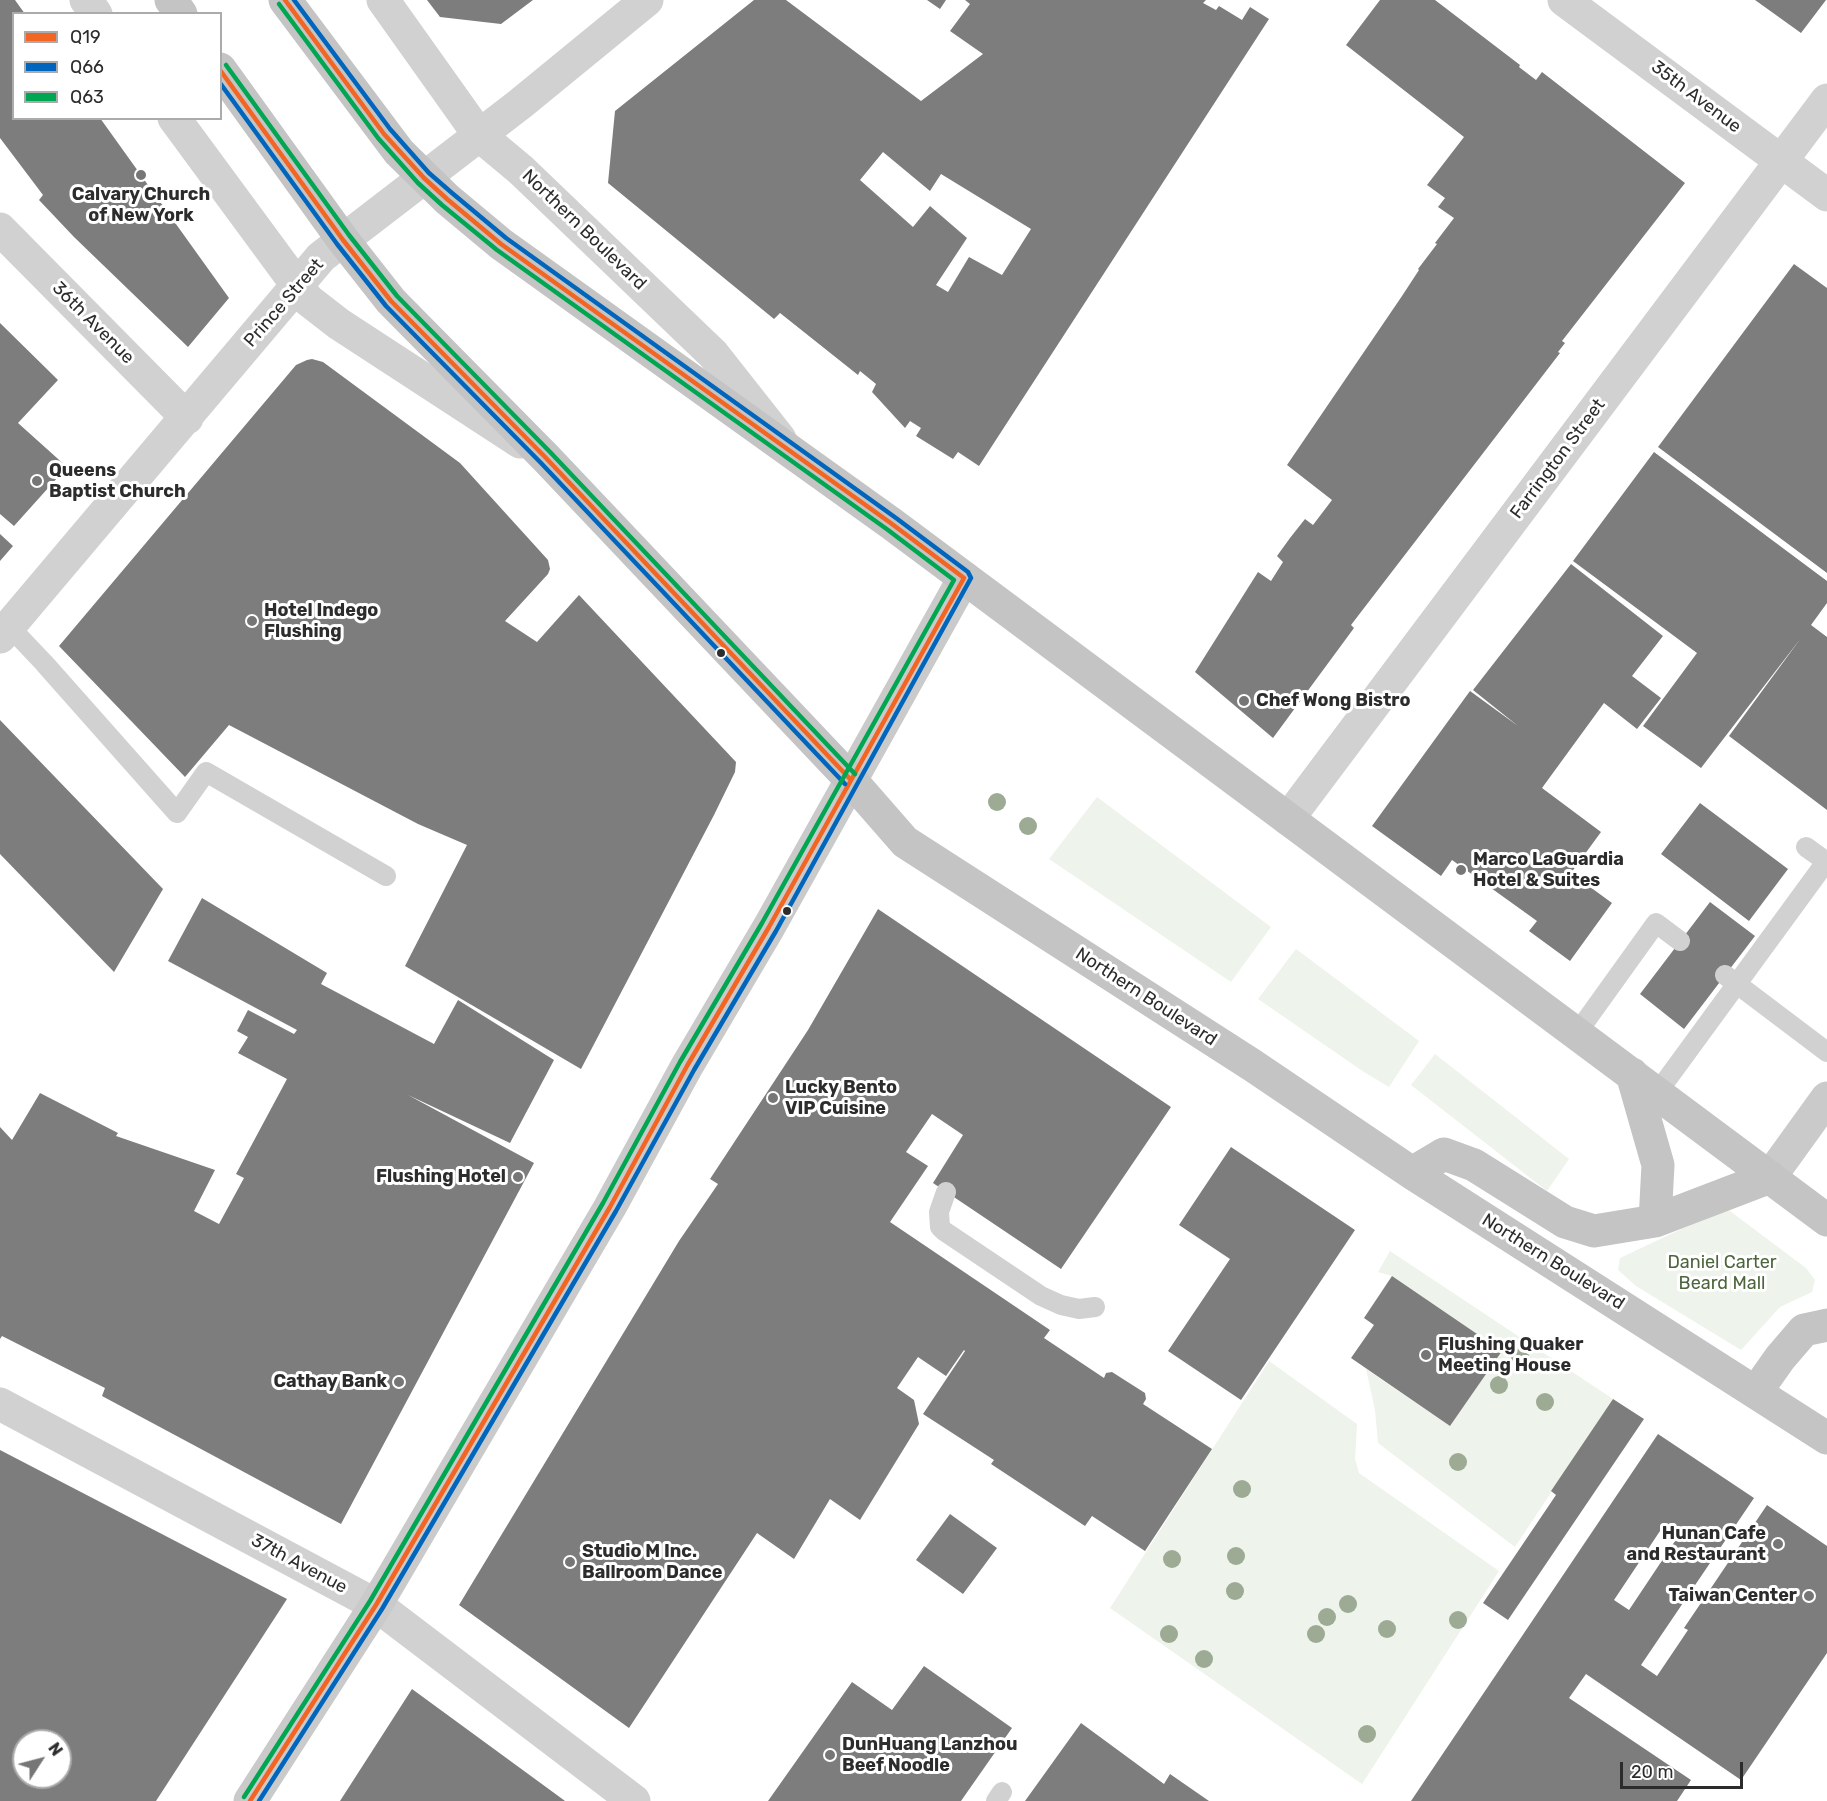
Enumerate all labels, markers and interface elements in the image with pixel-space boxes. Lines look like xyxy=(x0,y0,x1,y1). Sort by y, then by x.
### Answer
legend xyxy=(12,12,222,120)
text: Q19 xyxy=(70,26,101,48)
text: Q66 xyxy=(70,56,104,78)
street label: 35th Avenue xyxy=(1647,56,1745,138)
text: Q63 xyxy=(70,86,104,108)
street label: Northern Boulevard xyxy=(517,165,651,295)
marker: Calvary Church of New York xyxy=(134,168,148,182)
place label: Calvary Church of New York xyxy=(72,184,210,226)
street label: Prince Street xyxy=(240,254,328,352)
street label: 36th Avenue xyxy=(47,277,139,369)
street label: Farrington Street xyxy=(1506,395,1610,523)
place label: Queens Baptist Church xyxy=(49,460,186,502)
marker: Queens Baptist Church xyxy=(30,474,44,488)
place label: Hotel Indego Flushing xyxy=(264,600,378,642)
marker: Hotel Indego Flushing xyxy=(245,614,259,628)
unlabelled marker xyxy=(715,647,727,659)
place label: Chef Wong Bistro xyxy=(1256,690,1410,712)
marker: Chef Wong Bistro xyxy=(1237,694,1251,708)
place label: Marco LaGuardia Hotel & Suites xyxy=(1473,849,1624,892)
marker: Marco LaGuardia Hotel & Suites xyxy=(1454,863,1468,877)
unlabelled marker xyxy=(781,905,793,917)
street label: Northern Boulevard xyxy=(1071,943,1221,1051)
place label: Lucky Bento VIP Cuisine xyxy=(785,1077,897,1120)
marker: Lucky Bento VIP Cuisine xyxy=(766,1091,780,1105)
place label: Flushing Hotel xyxy=(376,1166,506,1188)
marker: Flushing Hotel xyxy=(511,1170,525,1184)
street label: Northern Boulevard xyxy=(1478,1209,1628,1315)
park label: Daniel Carter Beard Mall xyxy=(1667,1252,1777,1294)
place label: Flushing Quaker Meeting House xyxy=(1438,1334,1583,1376)
marker: Flushing Quaker Meeting House xyxy=(1419,1348,1433,1362)
place label: Cathay Bank xyxy=(273,1371,387,1393)
marker: Cathay Bank xyxy=(392,1375,406,1389)
place label: Hunan Cafe and Restaurant xyxy=(1627,1523,1766,1565)
street label: 37th Avenue xyxy=(247,1530,351,1598)
marker: Hunan Cafe and Restaurant xyxy=(1771,1537,1785,1551)
place label: Studio M Inc. Ballroom Dance xyxy=(582,1541,722,1584)
marker: Studio M Inc. Ballroom Dance xyxy=(563,1555,577,1569)
place label: Taiwan Center xyxy=(1669,1585,1797,1607)
marker: Taiwan Center xyxy=(1802,1589,1816,1603)
north arrow xyxy=(12,1729,72,1789)
place label: DunHuang Lanzhou Beef Noodle xyxy=(842,1734,1018,1776)
text: N xyxy=(44,1739,66,1760)
marker: DunHuang Lanzhou Beef Noodle xyxy=(823,1748,837,1762)
scale bar xyxy=(1623,1750,1746,1788)
text: 20 m xyxy=(1631,1761,1673,1783)

